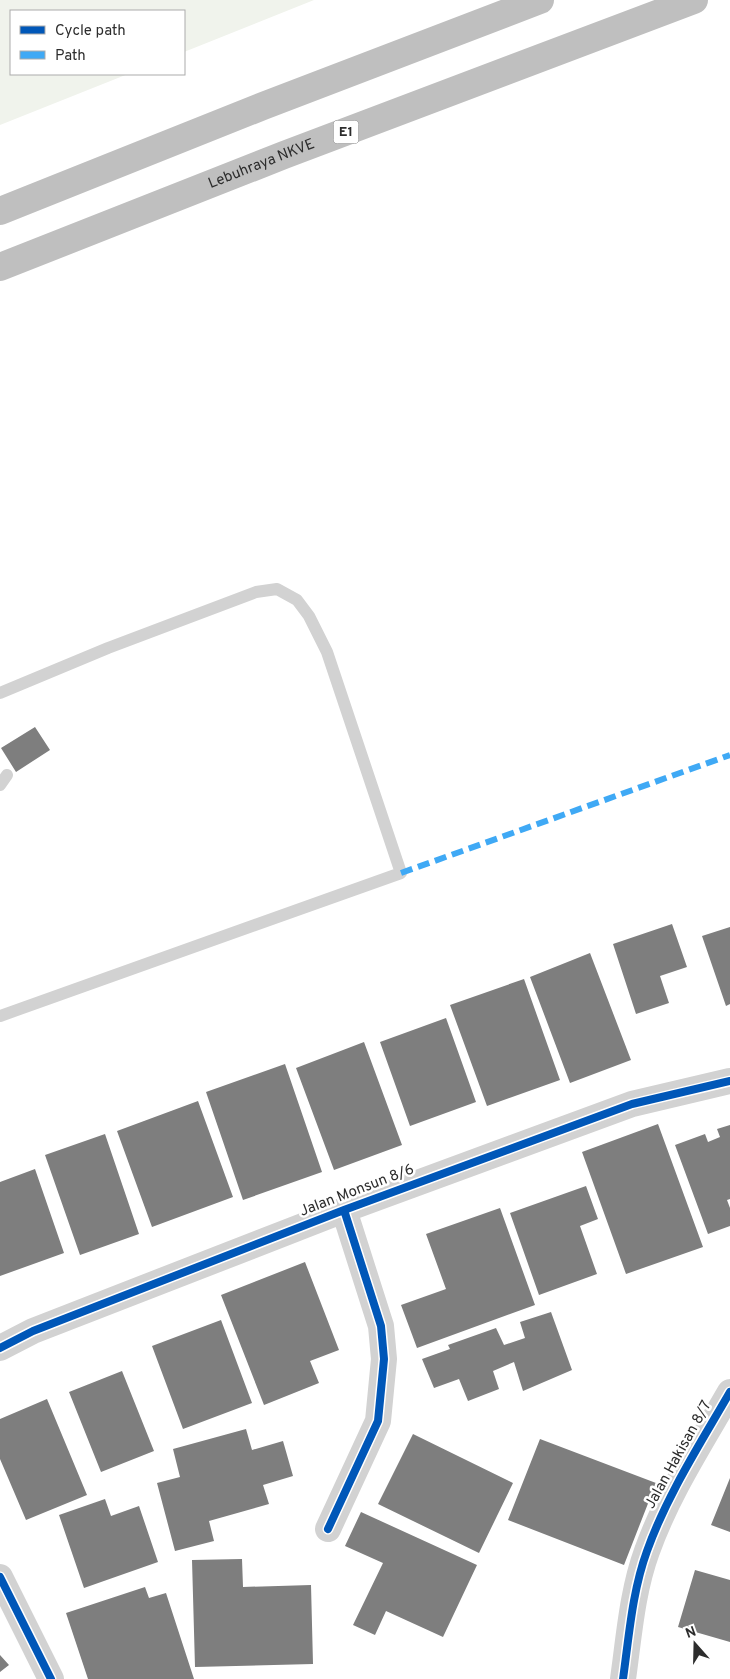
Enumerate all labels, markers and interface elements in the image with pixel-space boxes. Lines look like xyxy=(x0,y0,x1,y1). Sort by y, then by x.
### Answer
legend xyxy=(10,10,185,75)
text: Cycle path xyxy=(55,22,126,41)
text: Path xyxy=(55,47,86,66)
road number: E1 xyxy=(334,120,358,144)
street label: Lebuhraya NKVE xyxy=(206,135,317,193)
street label: Jalan Monsun 8/6 xyxy=(297,1160,417,1222)
street label: Jalan Hakisan 8/7 xyxy=(641,1397,717,1512)
north arrow xyxy=(670,1619,720,1669)
text: N xyxy=(683,1623,699,1643)

